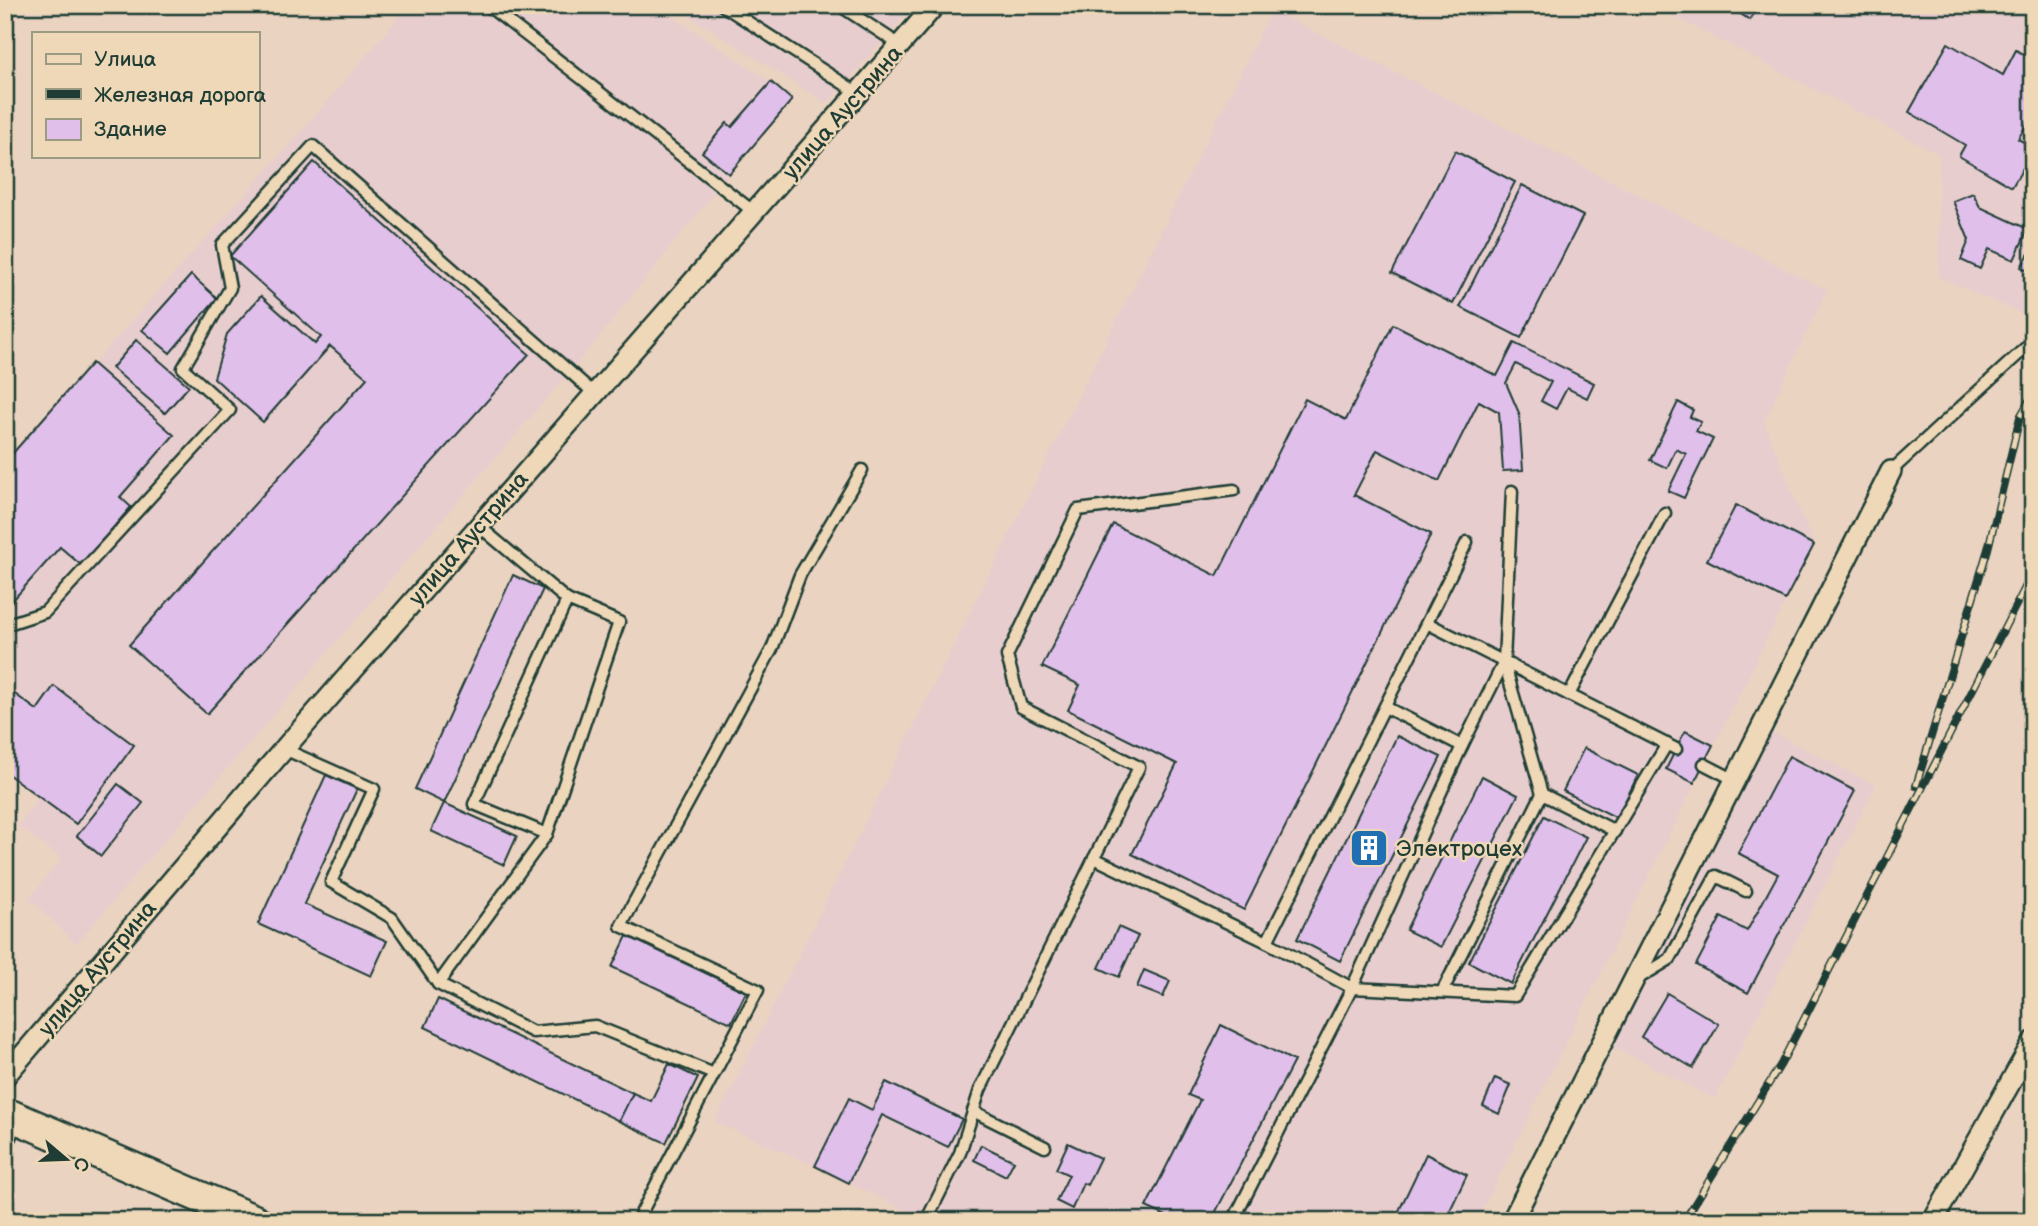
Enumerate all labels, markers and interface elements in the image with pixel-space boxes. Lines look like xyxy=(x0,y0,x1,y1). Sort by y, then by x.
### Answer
legend xyxy=(32,32,259,158)
street label: улица Аустрина xyxy=(777,39,909,186)
text: Улица xyxy=(94,47,157,72)
text: Железная дорога xyxy=(94,83,267,108)
text: Здание xyxy=(94,117,167,142)
street label: улица Аустрина xyxy=(403,465,535,612)
building icon: Электроцех xyxy=(1348,827,1390,869)
place label: Электроцех xyxy=(1396,835,1522,863)
street label: улица Аустрина xyxy=(33,895,163,1042)
north arrow xyxy=(32,1124,102,1194)
text: С xyxy=(68,1154,94,1174)

